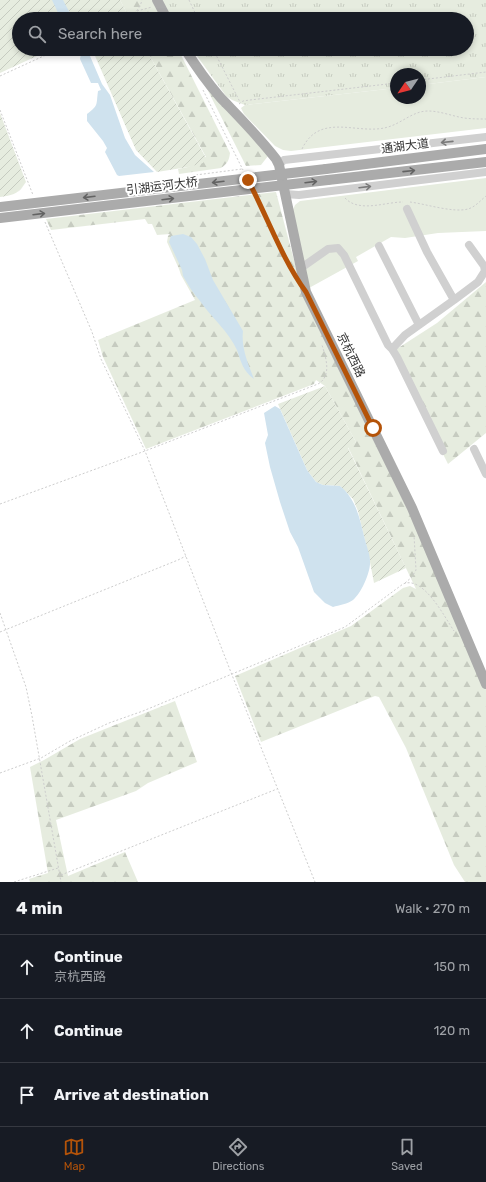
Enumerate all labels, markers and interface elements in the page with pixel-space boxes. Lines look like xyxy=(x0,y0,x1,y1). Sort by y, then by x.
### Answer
search box xyxy=(12,12,474,56)
icon: search xyxy=(26,23,48,45)
text: Search here xyxy=(58,25,142,43)
north arrow xyxy=(390,68,426,104)
street label: 通湖大道 xyxy=(380,136,430,156)
one-way arrow xyxy=(441,138,454,145)
one-way arrow xyxy=(402,167,415,174)
route end xyxy=(239,171,257,189)
street label: 引湖运河大桥 xyxy=(125,175,199,197)
one-way arrow xyxy=(212,178,225,186)
one-way arrow xyxy=(304,178,317,185)
one-way arrow xyxy=(358,183,371,191)
one-way arrow xyxy=(83,193,96,201)
one-way arrow xyxy=(161,195,174,202)
one-way arrow xyxy=(32,210,45,218)
street label: 京杭西路 xyxy=(334,330,368,380)
route start xyxy=(364,419,382,437)
text: 4 min xyxy=(16,898,63,918)
text: Walk · 270 m xyxy=(395,901,470,916)
text: Continue xyxy=(54,948,123,966)
icon: ahead xyxy=(16,956,38,978)
text: 150 m xyxy=(434,959,470,974)
text: 京杭西路 xyxy=(54,969,106,984)
icon: ahead xyxy=(16,1020,38,1042)
text: Continue xyxy=(54,1022,123,1040)
text: 120 m xyxy=(434,1023,470,1038)
icon: arrive xyxy=(16,1084,38,1106)
text: Arrive at destination xyxy=(54,1086,209,1104)
tab: Map xyxy=(63,1136,85,1173)
tab: Directions xyxy=(212,1136,264,1173)
tab: Saved xyxy=(391,1136,423,1173)

